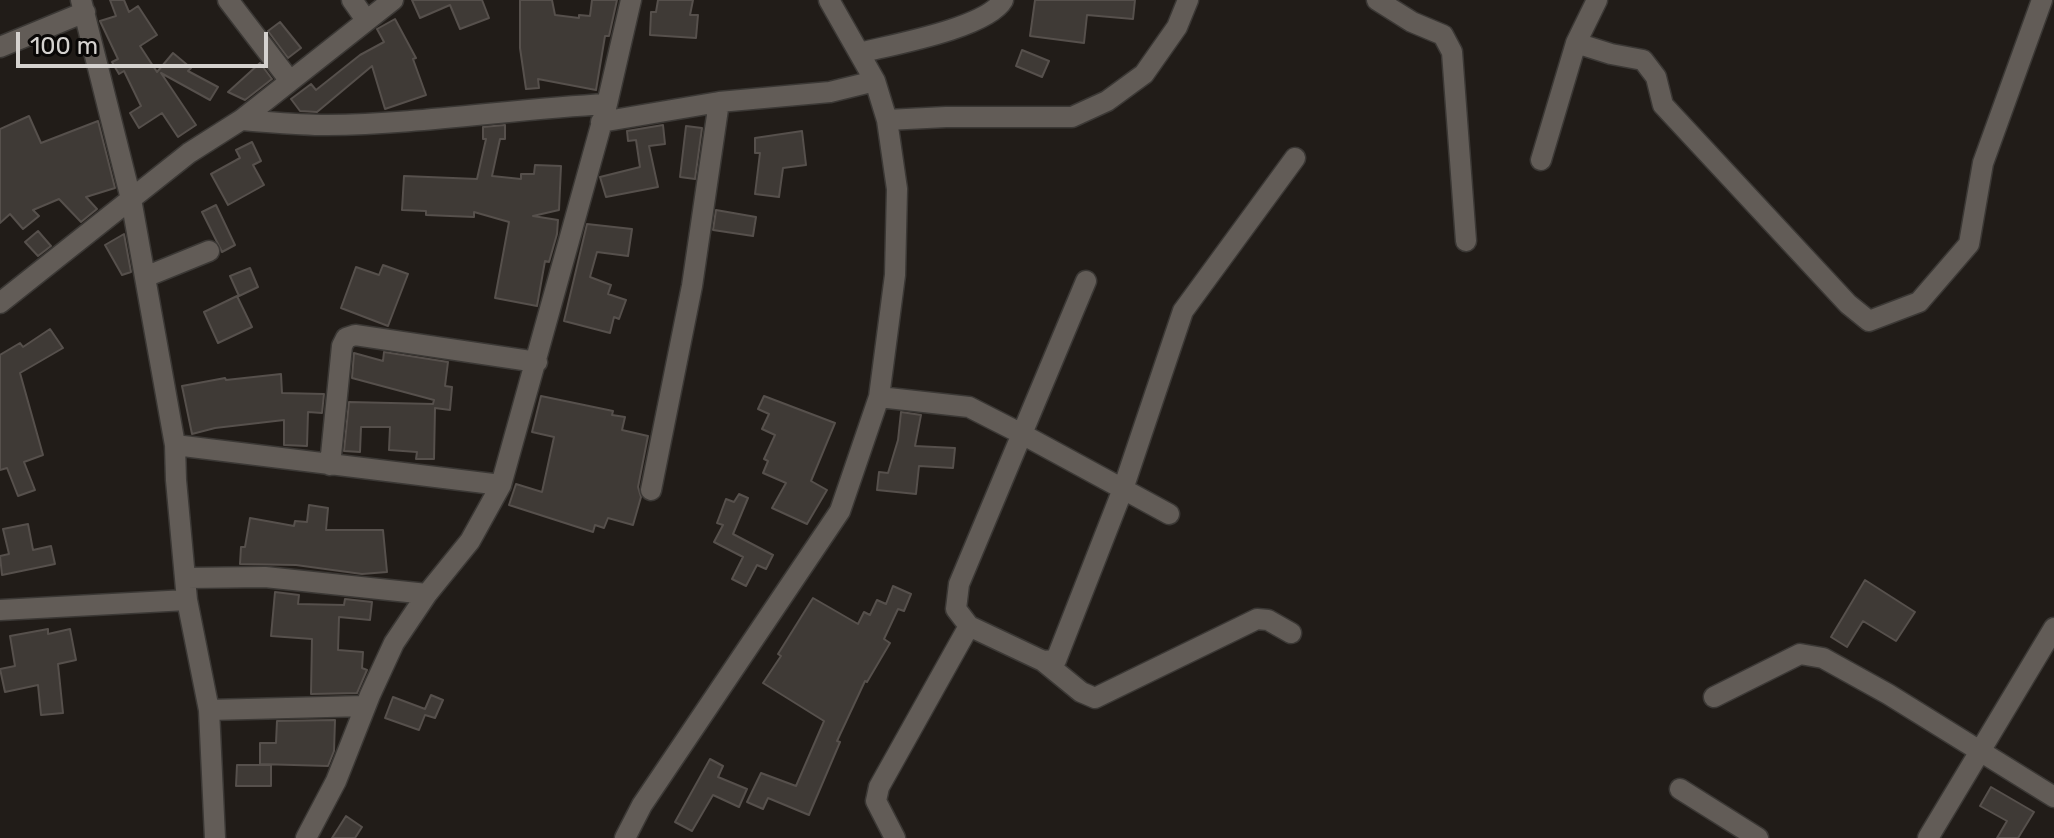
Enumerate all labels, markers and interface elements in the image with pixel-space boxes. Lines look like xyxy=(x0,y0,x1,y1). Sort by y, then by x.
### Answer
scale bar xyxy=(20,16,272,66)
text: 100 m xyxy=(30,32,98,60)

